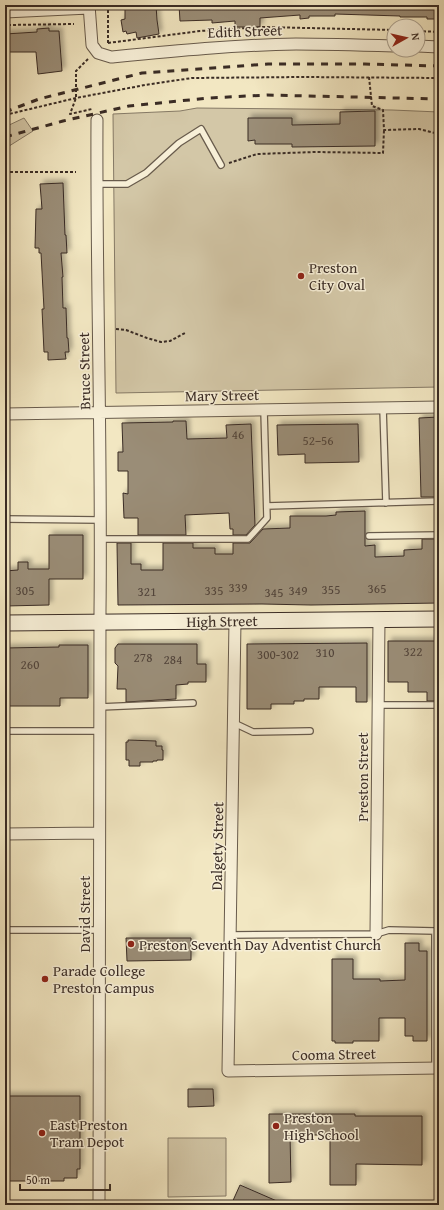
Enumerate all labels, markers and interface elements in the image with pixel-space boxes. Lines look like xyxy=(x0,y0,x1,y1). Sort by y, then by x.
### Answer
north arrow xyxy=(386,18,426,58)
street label: Edith Street xyxy=(207,19,283,43)
text: N xyxy=(407,32,424,42)
place label: Preston City Oval xyxy=(309,257,365,295)
marker: Preston City Oval xyxy=(296,271,306,281)
street label: Bruce Street xyxy=(73,331,95,410)
street label: Mary Street xyxy=(185,384,260,406)
house number: 46 xyxy=(232,425,244,444)
house number: 52–56 xyxy=(302,431,334,450)
house number: 339 xyxy=(229,578,247,597)
house number: 365 xyxy=(368,579,386,598)
house number: 355 xyxy=(322,580,340,599)
house number: 305 xyxy=(16,581,34,600)
house number: 335 xyxy=(205,581,223,600)
house number: 349 xyxy=(289,581,307,600)
house number: 321 xyxy=(138,582,156,601)
house number: 345 xyxy=(265,583,283,602)
street label: High Street xyxy=(186,610,259,632)
house number: 322 xyxy=(404,642,422,661)
house number: 310 xyxy=(316,643,334,662)
house number: 300-302 xyxy=(257,645,299,664)
house number: 278 xyxy=(134,648,152,667)
house number: 284 xyxy=(164,650,182,669)
house number: 260 xyxy=(21,655,39,674)
street label: Preston Street xyxy=(352,731,373,822)
street label: Dalgety Street xyxy=(206,801,228,891)
street label: David Street xyxy=(74,875,95,952)
place label: Preston Seventh Day Adventist Church xyxy=(139,934,381,955)
marker: Preston Seventh Day Adventist Church xyxy=(126,939,136,949)
place label: Parade College Preston Campus xyxy=(53,960,154,998)
marker: Parade College Preston Campus xyxy=(40,974,50,984)
street label: Cooma Street xyxy=(292,1043,377,1065)
place label: Preston High School xyxy=(284,1107,359,1145)
place label: East Preston Tram Depot xyxy=(50,1114,128,1152)
marker: Preston High School xyxy=(271,1121,281,1131)
marker: East Preston Tram Depot xyxy=(37,1128,47,1138)
scale bar xyxy=(20,1166,110,1192)
text: 50 m xyxy=(26,1171,50,1188)

